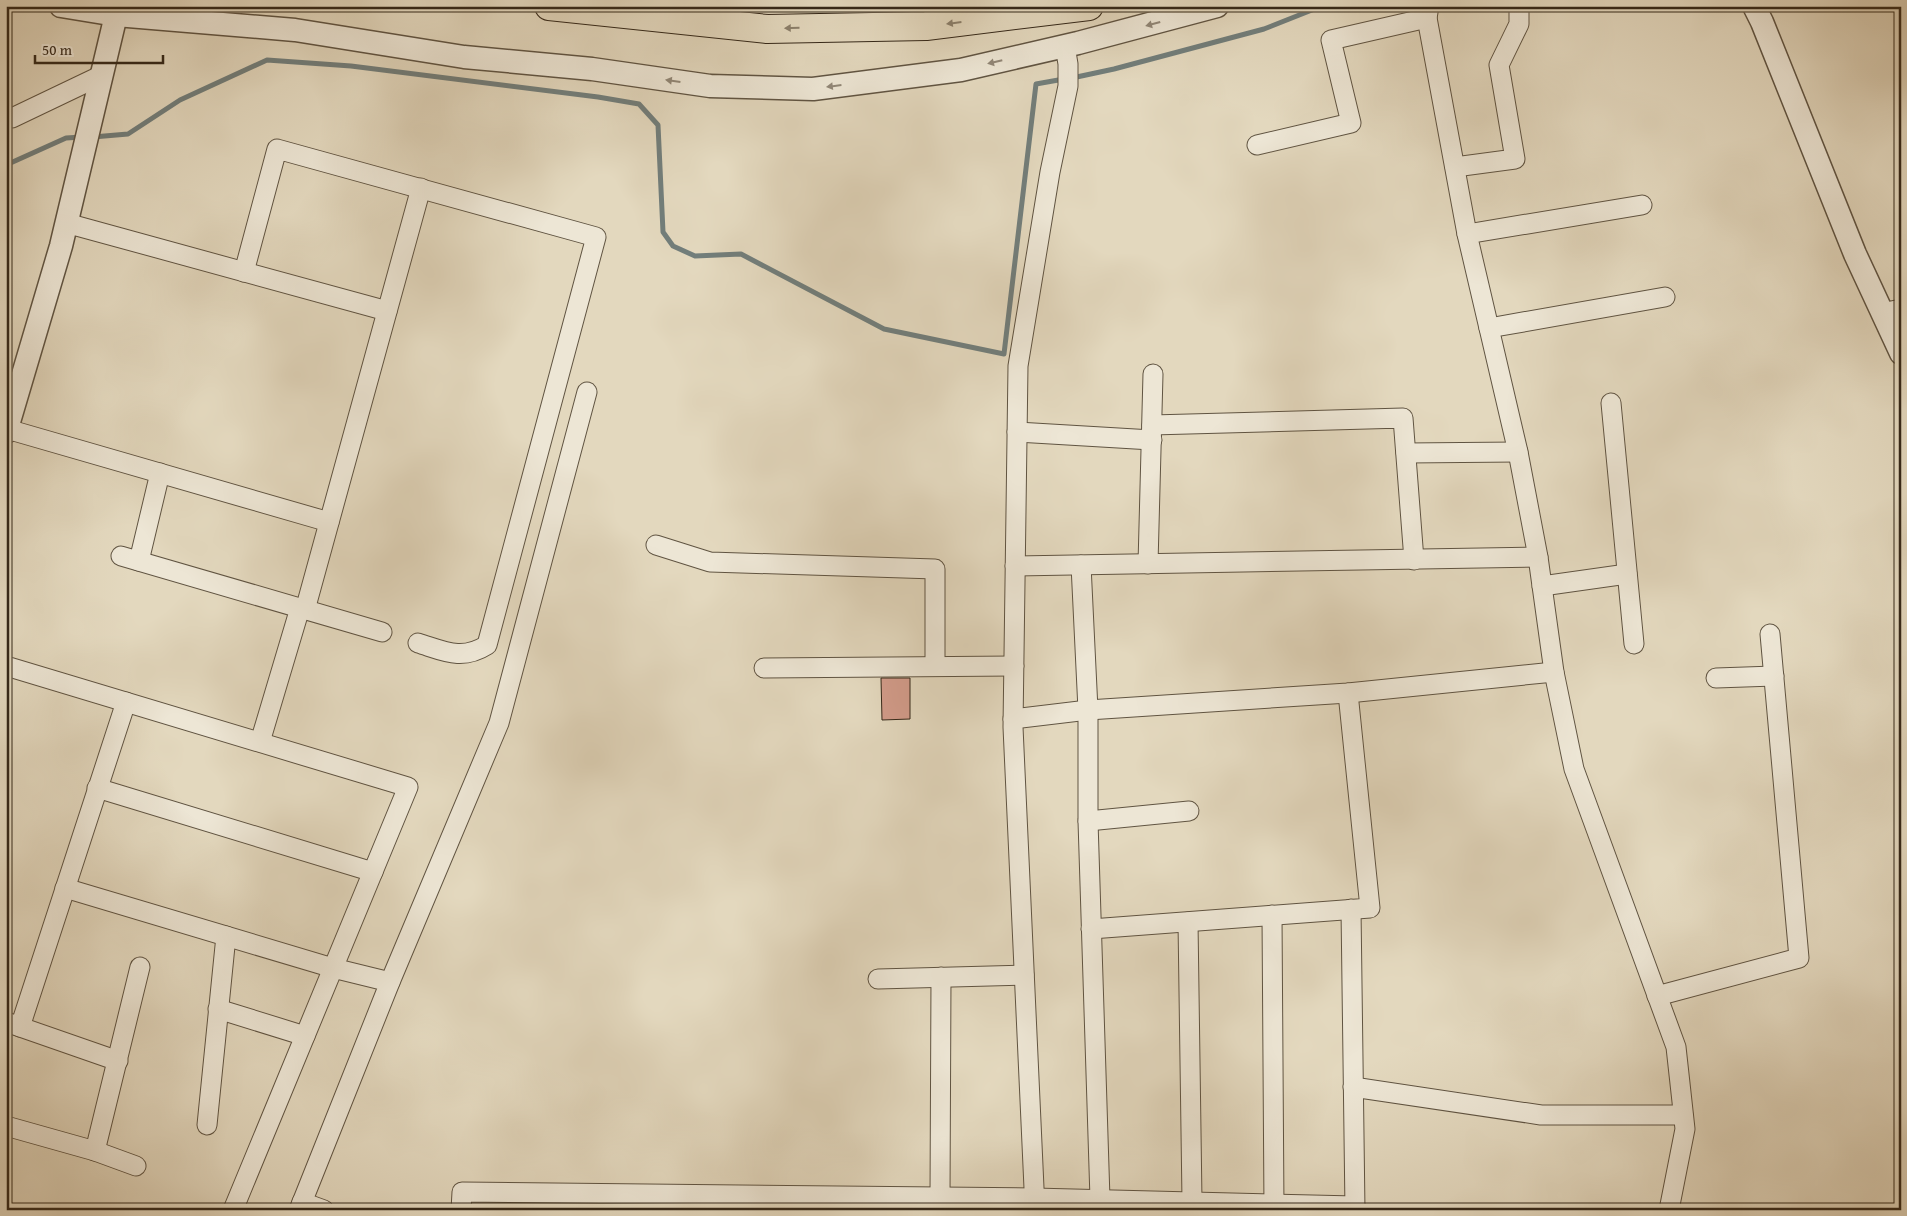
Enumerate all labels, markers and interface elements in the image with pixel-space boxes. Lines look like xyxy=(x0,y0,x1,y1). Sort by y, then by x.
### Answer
one-way arrow xyxy=(946,19,962,27)
one-way arrow xyxy=(1145,20,1160,28)
one-way arrow xyxy=(783,24,799,32)
scale bar xyxy=(35,32,162,64)
text: 50 m xyxy=(42,39,73,60)
one-way arrow xyxy=(987,58,1002,66)
one-way arrow xyxy=(664,77,680,85)
one-way arrow xyxy=(826,83,842,91)

